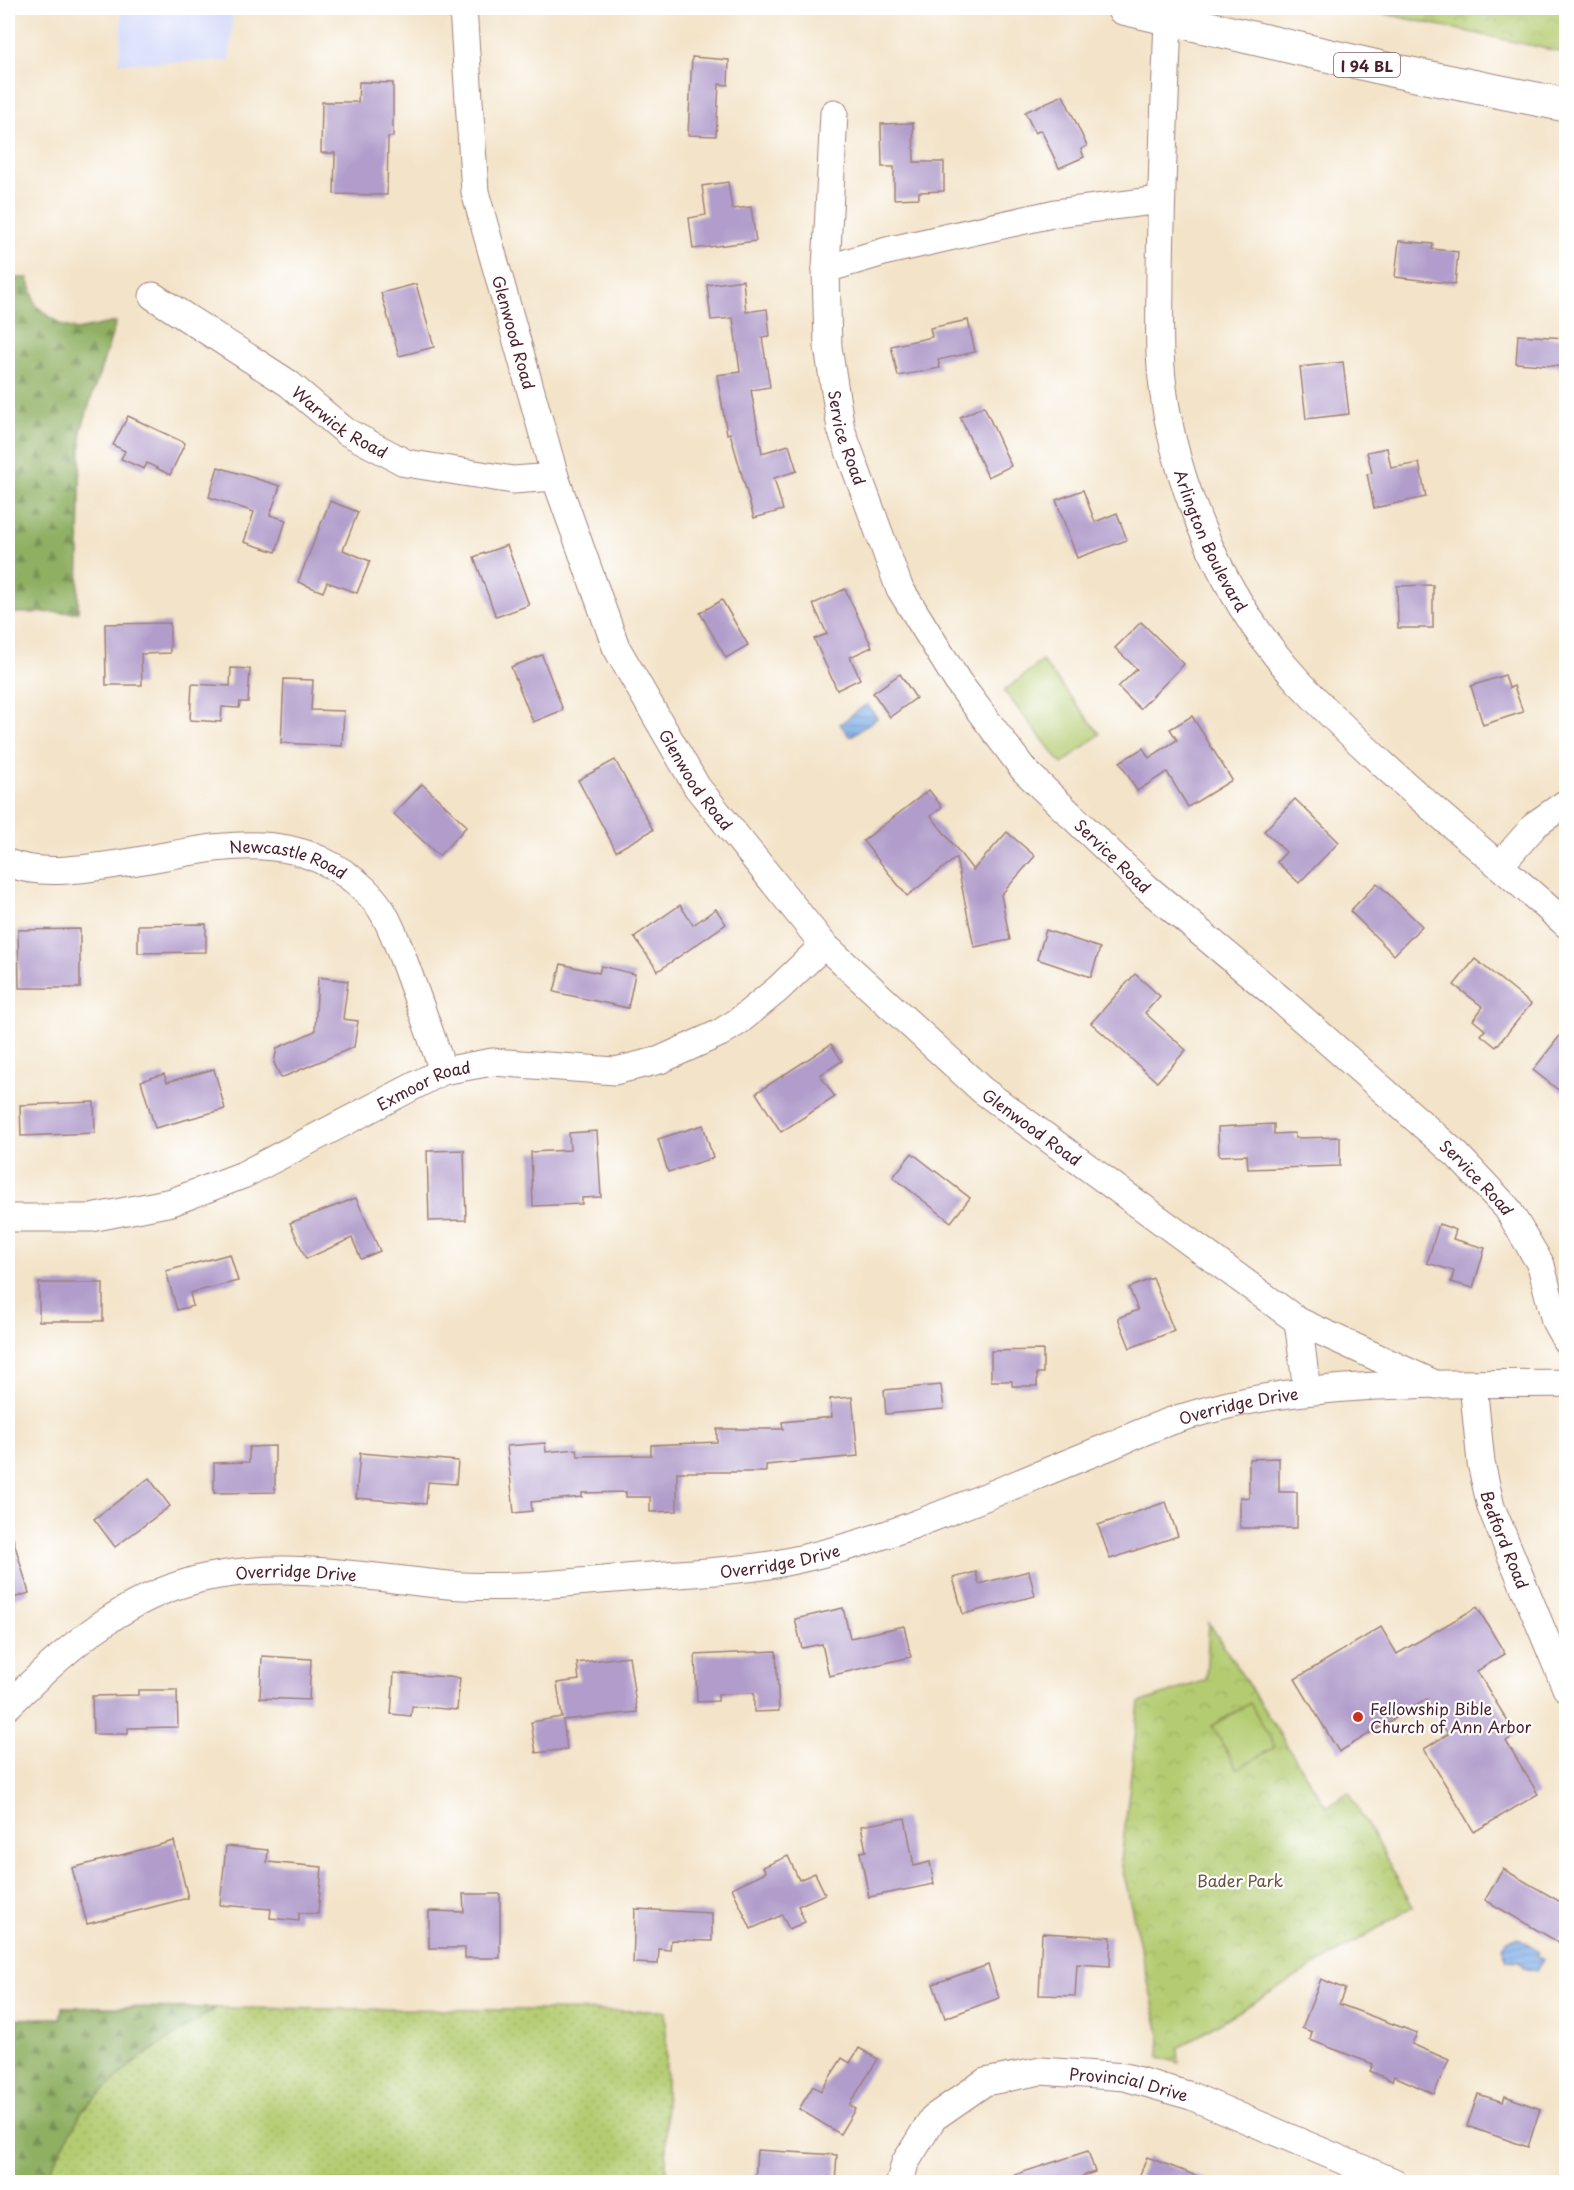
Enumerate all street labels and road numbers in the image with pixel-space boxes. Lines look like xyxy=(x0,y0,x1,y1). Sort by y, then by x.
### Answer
road number: I 94 BL xyxy=(1334,53,1400,77)
street label: Glenwood Road xyxy=(487,272,542,392)
street label: Warwick Road xyxy=(287,380,392,463)
street label: Service Road xyxy=(823,388,873,488)
street label: Arlington Boulevard xyxy=(1169,466,1254,616)
street label: Glenwood Road xyxy=(654,724,739,835)
street label: Service Road xyxy=(1070,813,1157,898)
street label: Newcastle Road xyxy=(228,834,352,884)
street label: Exmoor Road xyxy=(372,1054,472,1116)
street label: Glenwood Road xyxy=(978,1082,1087,1171)
street label: Service Road xyxy=(1435,1133,1520,1219)
street label: Overridge Drive xyxy=(1176,1381,1300,1430)
street label: Bedford Road xyxy=(1476,1488,1536,1592)
street label: Overridge Drive xyxy=(719,1537,843,1583)
street label: Overridge Drive xyxy=(234,1558,358,1587)
street label: Provincial Drive xyxy=(1068,2061,1192,2107)

